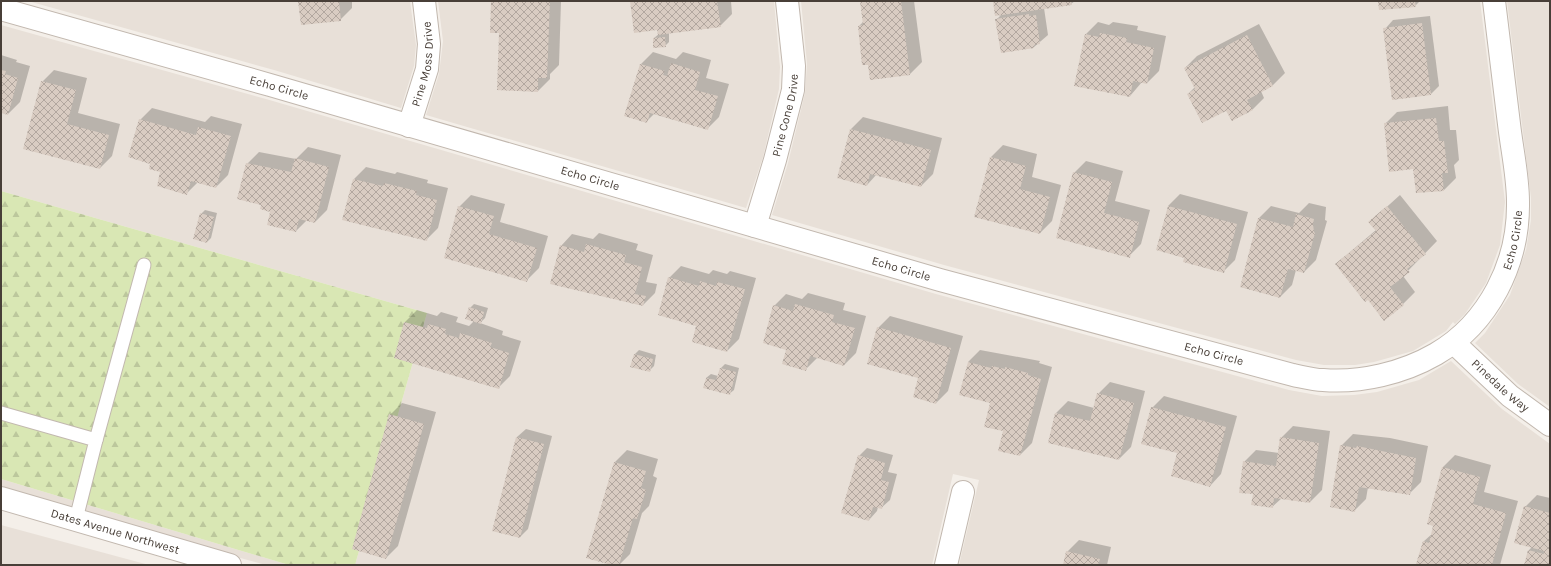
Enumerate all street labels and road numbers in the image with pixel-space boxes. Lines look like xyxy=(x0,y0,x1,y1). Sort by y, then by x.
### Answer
street label: Pine Moss Drive xyxy=(409,21,436,108)
street label: Echo Circle xyxy=(248,73,310,103)
street label: Pine Cone Drive xyxy=(769,74,801,158)
street label: Echo Circle xyxy=(559,163,621,193)
street label: Echo Circle xyxy=(1500,210,1525,272)
street label: Echo Circle xyxy=(870,254,932,284)
street label: Echo Circle xyxy=(1183,339,1245,368)
street label: Pinedale Way xyxy=(1469,356,1532,415)
street label: Dates Avenue Northwest xyxy=(49,506,182,557)

